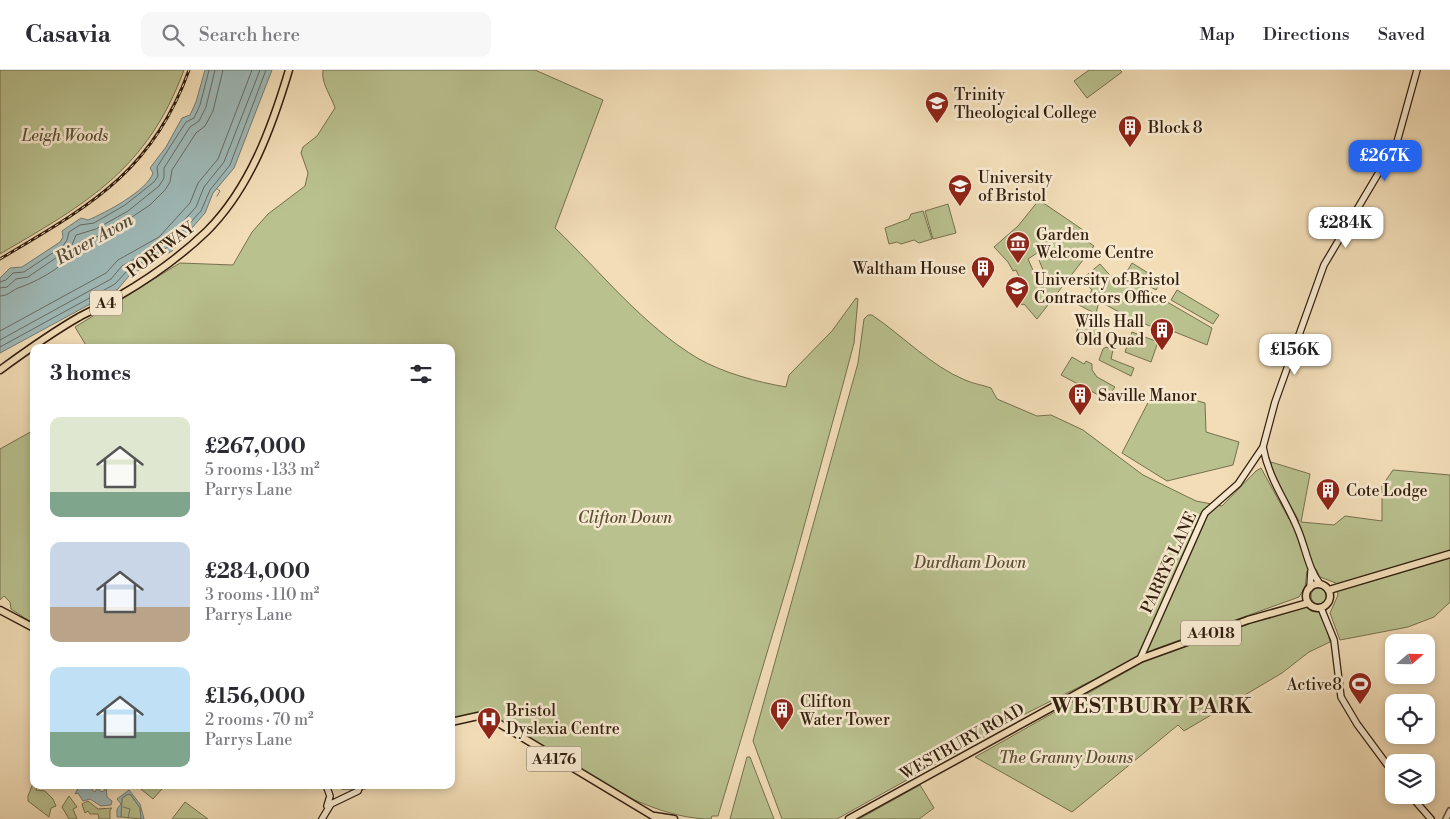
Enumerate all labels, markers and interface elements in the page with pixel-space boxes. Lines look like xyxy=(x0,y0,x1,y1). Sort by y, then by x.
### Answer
search box xyxy=(141,12,491,57)
text: Casavia xyxy=(25,20,111,50)
icon: search xyxy=(159,21,187,49)
text: Search here xyxy=(199,23,300,47)
text: Map xyxy=(1199,23,1235,46)
text: Directions xyxy=(1263,23,1350,46)
text: Saved xyxy=(1378,23,1425,46)
place label: Trinity Theological College xyxy=(954,85,1097,123)
school or university icon: Trinity Theological College xyxy=(924,90,950,124)
building icon: Block 8 xyxy=(1117,114,1143,148)
place label: Block 8 xyxy=(1147,118,1203,138)
park label: Leigh Woods xyxy=(21,126,108,146)
pin: £267K xyxy=(1350,140,1420,182)
text: £267K xyxy=(1360,146,1410,166)
place label: University of Bristol xyxy=(978,168,1053,206)
school or university icon: University of Bristol xyxy=(947,173,973,207)
pin: £284K xyxy=(1311,206,1381,249)
water label: River Avon xyxy=(50,208,138,271)
text: £284K xyxy=(1319,213,1373,233)
street label: PORTWAY xyxy=(123,217,200,282)
place label: Garden Welcome Centre xyxy=(1035,225,1154,263)
museum icon: Garden Welcome Centre xyxy=(1005,230,1031,264)
building icon: Waltham House xyxy=(970,255,996,289)
place label: Waltham House xyxy=(852,259,966,279)
place label: University of Bristol Contractors Office xyxy=(1034,270,1180,308)
school or university icon: University of Bristol Contractors Office xyxy=(1004,275,1030,309)
road number: A4 xyxy=(90,290,122,316)
place label: Wills Hall Old Quad xyxy=(1074,312,1144,350)
building icon: Wills Hall Old Quad xyxy=(1149,317,1175,351)
pin: £156K xyxy=(1260,334,1330,376)
text: £156K xyxy=(1270,340,1320,360)
icon: filters xyxy=(407,360,435,388)
text: 3 homes xyxy=(50,361,131,387)
building icon: Saville Manor xyxy=(1067,382,1093,416)
place label: Saville Manor xyxy=(1098,386,1197,406)
text: £267,000 xyxy=(205,434,306,460)
icon: home xyxy=(90,437,150,497)
text: 5 rooms · 133 m² xyxy=(205,460,320,480)
building icon: Cote Lodge xyxy=(1315,477,1341,511)
text: Parrys Lane xyxy=(205,480,292,500)
place label: Cote Lodge xyxy=(1346,481,1428,501)
park label: Clifton Down xyxy=(578,508,673,528)
street label: PARRYS LANE xyxy=(1137,509,1201,616)
park label: Durdham Down xyxy=(913,553,1027,573)
text: £284,000 xyxy=(205,559,310,585)
icon: home xyxy=(90,562,150,622)
text: 3 rooms · 110 m² xyxy=(205,585,319,605)
text: Parrys Lane xyxy=(205,605,292,625)
road number: A4018 xyxy=(1181,620,1241,646)
north arrow xyxy=(1385,634,1435,684)
map controls xyxy=(1385,634,1435,804)
sports icon: Active8 xyxy=(1347,671,1373,705)
place label: Active8 xyxy=(1286,675,1342,695)
text: £156,000 xyxy=(205,684,305,710)
icon: home xyxy=(90,687,150,747)
place label: Clifton Water Tower xyxy=(799,692,890,730)
district label: WESTBURY PARK xyxy=(1050,694,1253,720)
button: locate xyxy=(1385,694,1435,744)
building icon: Clifton Water Tower xyxy=(769,697,795,731)
street label: WESTBURY ROAD xyxy=(896,699,1028,785)
place label: Bristol Dyslexia Centre xyxy=(505,701,620,739)
hospital icon: Bristol Dyslexia Centre xyxy=(476,706,502,740)
text: 2 rooms · 70 m² xyxy=(205,710,314,730)
text: Parrys Lane xyxy=(205,730,292,750)
road number: A4176 xyxy=(526,746,582,772)
park label: The Granny Downs xyxy=(999,748,1133,768)
button: layers xyxy=(1385,754,1435,804)

